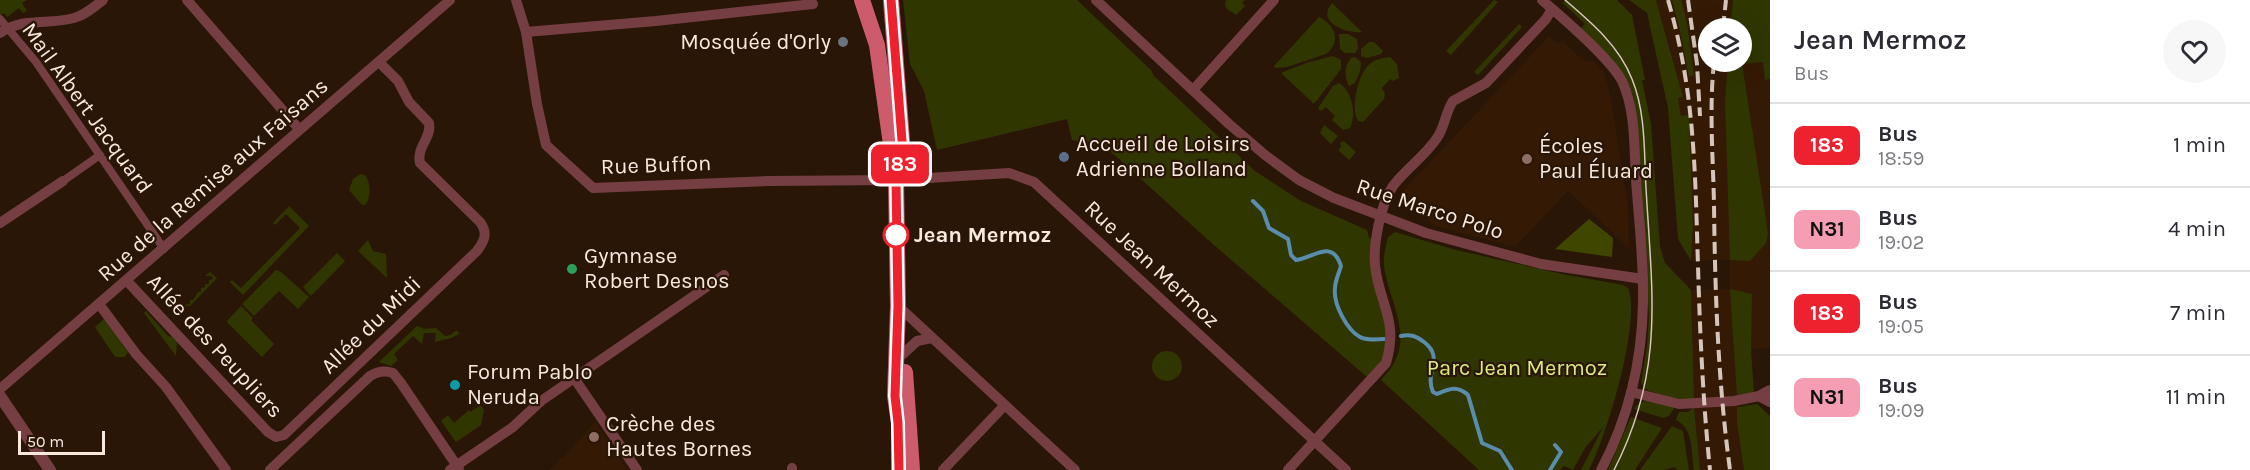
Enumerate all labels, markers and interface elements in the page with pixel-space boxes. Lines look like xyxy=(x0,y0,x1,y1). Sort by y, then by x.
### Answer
street label: Mail Albert Jacquard xyxy=(16,17,158,199)
map controls xyxy=(1698,18,1752,72)
button: layers xyxy=(1698,18,1752,72)
button: heart xyxy=(2163,20,2226,83)
text: Jean Mermoz xyxy=(1794,23,1967,56)
place label: Mosquée d'Orly xyxy=(680,29,831,55)
marker: Mosquée d'Orly xyxy=(836,35,850,49)
text: Bus xyxy=(1794,62,1829,85)
street label: Rue de la Remise aux Faisans xyxy=(93,73,333,287)
text: Bus xyxy=(1878,121,1918,147)
place label: Accueil de Loisirs Adrienne Bolland xyxy=(1076,131,1250,182)
place label: Écoles Paul Éluard xyxy=(1539,132,1653,184)
text: 1 min xyxy=(2173,132,2226,158)
text: 183 xyxy=(1810,133,1844,157)
line badge: 183 xyxy=(866,144,934,184)
text: 18:59 xyxy=(1878,147,1924,170)
street label: Rue Buffon xyxy=(600,150,712,180)
marker: Accueil de Loisirs Adrienne Bolland xyxy=(1057,150,1071,164)
text: 183 xyxy=(883,152,917,176)
marker: Écoles Paul Éluard xyxy=(1520,152,1534,166)
street label: Rue Marco Polo xyxy=(1353,173,1507,245)
street label: Rue Jean Mermoz xyxy=(1079,195,1225,333)
text: Bus xyxy=(1878,205,1918,231)
text: 4 min xyxy=(2168,216,2226,242)
text: N31 xyxy=(1809,217,1845,241)
marker: Jean Mermoz xyxy=(883,222,909,248)
place label: Jean Mermoz xyxy=(914,222,1051,248)
text: 19:02 xyxy=(1878,231,1924,254)
place label: Gymnase Robert Desnos xyxy=(584,243,730,294)
marker: Gymnase Robert Desnos xyxy=(565,262,579,276)
street label: Allée des Peupliers xyxy=(142,269,288,423)
street label: Allée du Midi xyxy=(316,271,426,379)
text: Bus xyxy=(1878,289,1918,315)
text: 7 min xyxy=(2170,300,2226,326)
text: 183 xyxy=(1810,301,1844,325)
text: 19:05 xyxy=(1878,315,1924,338)
park label: Parc Jean Mermoz xyxy=(1427,355,1607,381)
place label: Forum Pablo Neruda xyxy=(467,359,593,410)
text: Bus xyxy=(1878,373,1918,399)
marker: Forum Pablo Neruda xyxy=(448,378,462,392)
text: 11 min xyxy=(2166,384,2226,410)
text: N31 xyxy=(1809,385,1845,409)
text: 19:09 xyxy=(1878,399,1924,422)
place label: Crèche des Hautes Bornes xyxy=(606,411,752,462)
scale bar xyxy=(18,428,105,456)
marker: Crèche des Hautes Bornes xyxy=(587,430,601,444)
text: 50 m xyxy=(27,432,64,451)

